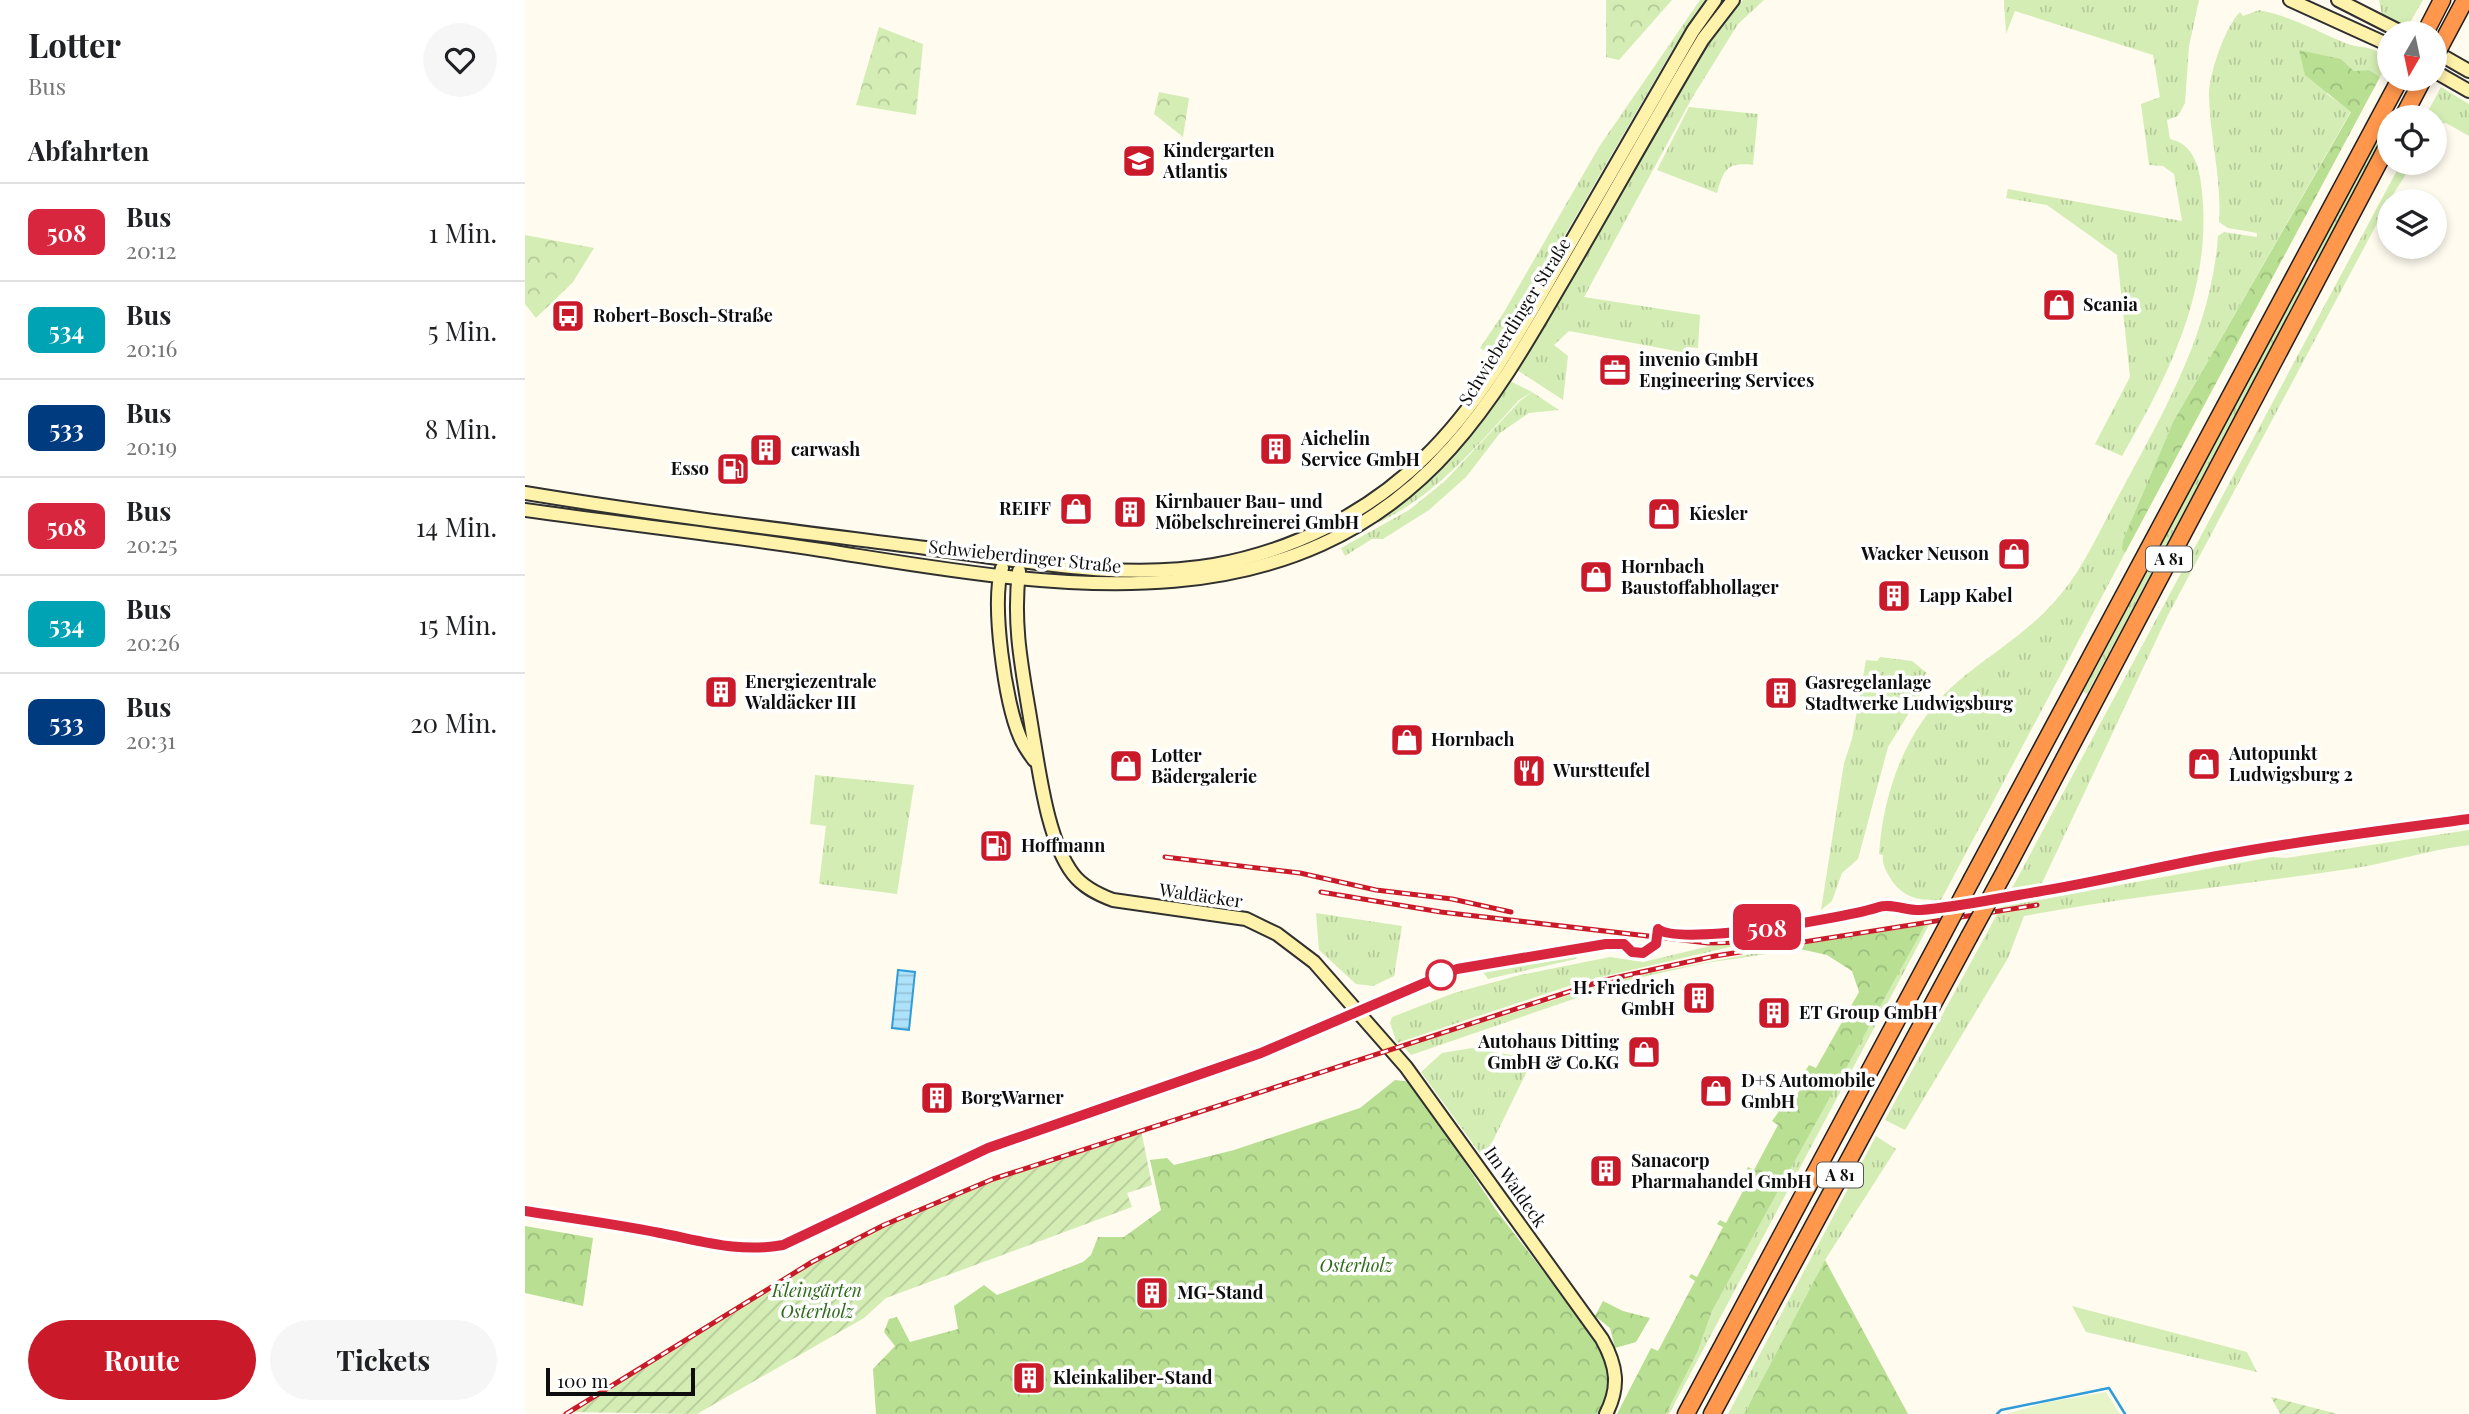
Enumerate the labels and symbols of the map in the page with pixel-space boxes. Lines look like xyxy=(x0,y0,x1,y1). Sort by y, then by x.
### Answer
north arrow xyxy=(2377,21,2447,91)
place label: Kindergarten Atlantis xyxy=(1162,138,1275,183)
school or university icon: Kindergarten Atlantis xyxy=(1120,142,1158,180)
street label: Schwieberdinger Straße xyxy=(1453,233,1576,410)
shop icon: Scania xyxy=(2040,286,2078,324)
place label: Scania xyxy=(2083,292,2138,316)
bus stop icon: Robert-Bosch-Straße xyxy=(549,297,587,335)
place label: Robert-Bosch-Straße xyxy=(593,303,773,327)
place label: invenio GmbH Engineering Services xyxy=(1639,347,1814,392)
office icon: invenio GmbH Engineering Services xyxy=(1596,351,1634,389)
place label: Aichelin Service GmbH xyxy=(1300,426,1420,471)
building icon: Aichelin Service GmbH xyxy=(1257,430,1295,468)
building icon: carwash xyxy=(747,431,785,469)
place label: carwash xyxy=(791,437,860,461)
fuel station icon: Esso xyxy=(714,450,752,488)
place label: Esso xyxy=(671,456,709,480)
place label: Kirnbauer Bau- und Möbelschreinerei GmbH xyxy=(1155,489,1359,534)
shop icon: REIFF xyxy=(1057,490,1095,528)
building icon: Kirnbauer Bau- und Möbelschreinerei GmbH xyxy=(1111,493,1149,531)
shop icon: Kiesler xyxy=(1645,495,1683,533)
place label: REIFF xyxy=(999,496,1051,520)
place label: Kiesler xyxy=(1689,501,1748,525)
street label: Schwieberdinger Straße xyxy=(928,534,1123,578)
shop icon: Wacker Neuson xyxy=(1995,535,2033,573)
place label: Wacker Neuson xyxy=(1860,541,1989,565)
road number: A 81 xyxy=(2146,546,2192,572)
place label: Hornbach Baustoffabhollager xyxy=(1621,554,1779,599)
shop icon: Hornbach Baustoffabhollager xyxy=(1577,558,1615,596)
building icon: Lapp Kabel xyxy=(1875,577,1913,615)
place label: Lapp Kabel xyxy=(1919,583,2013,607)
place label: Energiezentrale Waldäcker III xyxy=(744,669,877,714)
place label: Gasregelanlage Stadtwerke Ludwigsburg xyxy=(1805,670,2013,715)
building icon: Energiezentrale Waldäcker III xyxy=(702,673,740,711)
building icon: Gasregelanlage Stadtwerke Ludwigsburg xyxy=(1762,674,1800,712)
shop icon: Hornbach xyxy=(1388,721,1426,759)
place label: Hornbach xyxy=(1431,727,1514,751)
place label: Autopunkt Ludwigsburg 2 xyxy=(2228,741,2353,786)
place label: Lotter Bädergalerie xyxy=(1151,743,1257,788)
shop icon: Autopunkt Ludwigsburg 2 xyxy=(2185,745,2223,783)
shop icon: Lotter Bädergalerie xyxy=(1107,747,1145,785)
restaurant icon: Wurstteufel xyxy=(1510,752,1548,790)
place label: Wurstteufel xyxy=(1552,758,1651,782)
fuel station icon: Hoffmann xyxy=(977,827,1015,865)
place label: Hoffmann xyxy=(1021,833,1105,857)
street label: Waldäcker xyxy=(1157,877,1244,913)
line badge: 508 xyxy=(1727,904,1807,950)
unlabelled marker xyxy=(1426,960,1456,990)
place label: H. Friedrich GmbH xyxy=(1573,975,1675,1020)
building icon: H. Friedrich GmbH xyxy=(1680,979,1718,1017)
building icon: ET Group GmbH xyxy=(1755,994,1793,1032)
place label: ET Group GmbH xyxy=(1799,1000,1938,1024)
place label: Autohaus Ditting GmbH & Co.KG xyxy=(1477,1029,1619,1074)
shop icon: Autohaus Ditting GmbH & Co.KG xyxy=(1625,1033,1663,1071)
place label: D+S Automobile GmbH xyxy=(1741,1068,1875,1113)
shop icon: D+S Automobile GmbH xyxy=(1697,1072,1735,1110)
building icon: BorgWarner xyxy=(918,1079,956,1117)
place label: BorgWarner xyxy=(961,1085,1064,1109)
street label: Im Waldeck xyxy=(1479,1141,1553,1232)
place label: Sanacorp Pharmahandel GmbH xyxy=(1631,1148,1812,1193)
building icon: Sanacorp Pharmahandel GmbH xyxy=(1587,1152,1625,1190)
road number: A 81 xyxy=(1817,1162,1863,1188)
park label: Osterholz xyxy=(1320,1253,1393,1277)
building icon: MG-Stand xyxy=(1133,1274,1171,1312)
park label: Kleingärten Osterholz xyxy=(771,1278,862,1323)
place label: MG-Stand xyxy=(1177,1280,1264,1304)
building icon: Kleinkaliber-Stand xyxy=(1010,1359,1048,1397)
scale bar xyxy=(546,1365,695,1397)
place label: Kleinkaliber-Stand xyxy=(1053,1365,1213,1389)

